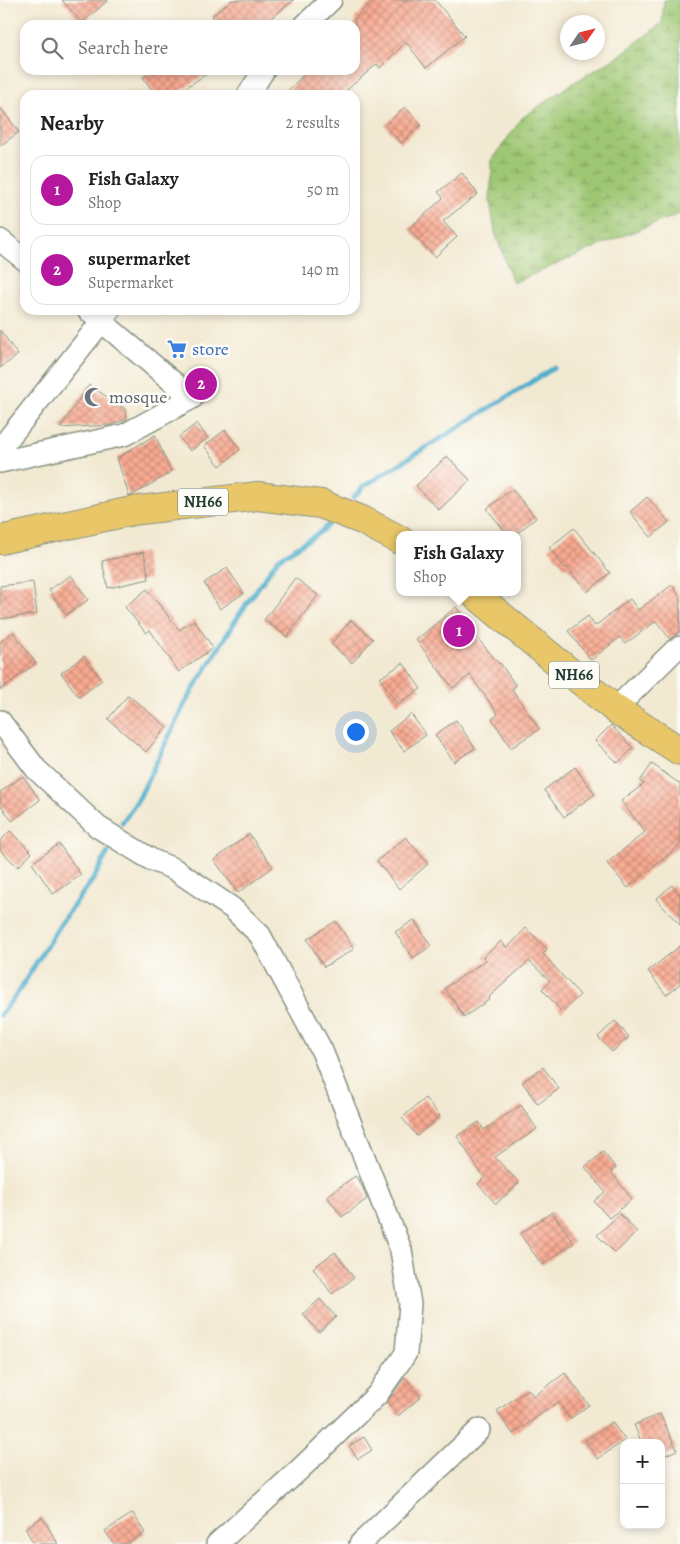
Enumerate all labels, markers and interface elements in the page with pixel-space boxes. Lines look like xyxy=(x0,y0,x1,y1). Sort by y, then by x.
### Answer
north arrow xyxy=(560,15,605,60)
search box xyxy=(20,20,360,75)
icon: search xyxy=(38,34,66,62)
text: Search here xyxy=(78,35,168,61)
text: Nearby xyxy=(40,109,103,137)
text: 2 results xyxy=(285,112,340,134)
text: Fish Galaxy xyxy=(88,166,178,192)
text: 1 xyxy=(54,179,60,201)
text: 50 m xyxy=(307,179,339,201)
text: Shop xyxy=(88,192,121,214)
text: supermarket xyxy=(88,246,190,272)
text: 2 xyxy=(53,259,61,281)
text: 140 m xyxy=(301,259,339,281)
text: Supermarket xyxy=(88,272,174,294)
place label: store xyxy=(192,337,229,361)
supermarket icon: store xyxy=(166,338,188,360)
pin: 2 xyxy=(185,365,217,403)
place label: mosque xyxy=(109,385,167,409)
mosque icon: mosque xyxy=(83,386,105,408)
road number: NH66 xyxy=(178,488,228,516)
popup xyxy=(396,531,521,596)
text: Fish Galaxy xyxy=(413,540,504,566)
text: Shop xyxy=(413,566,447,588)
pin: 1 xyxy=(443,612,475,650)
road number: NH66 xyxy=(549,662,599,688)
your location xyxy=(343,719,369,745)
map controls xyxy=(620,1439,665,1529)
button: + xyxy=(620,1439,665,1484)
button: − xyxy=(620,1484,665,1529)

